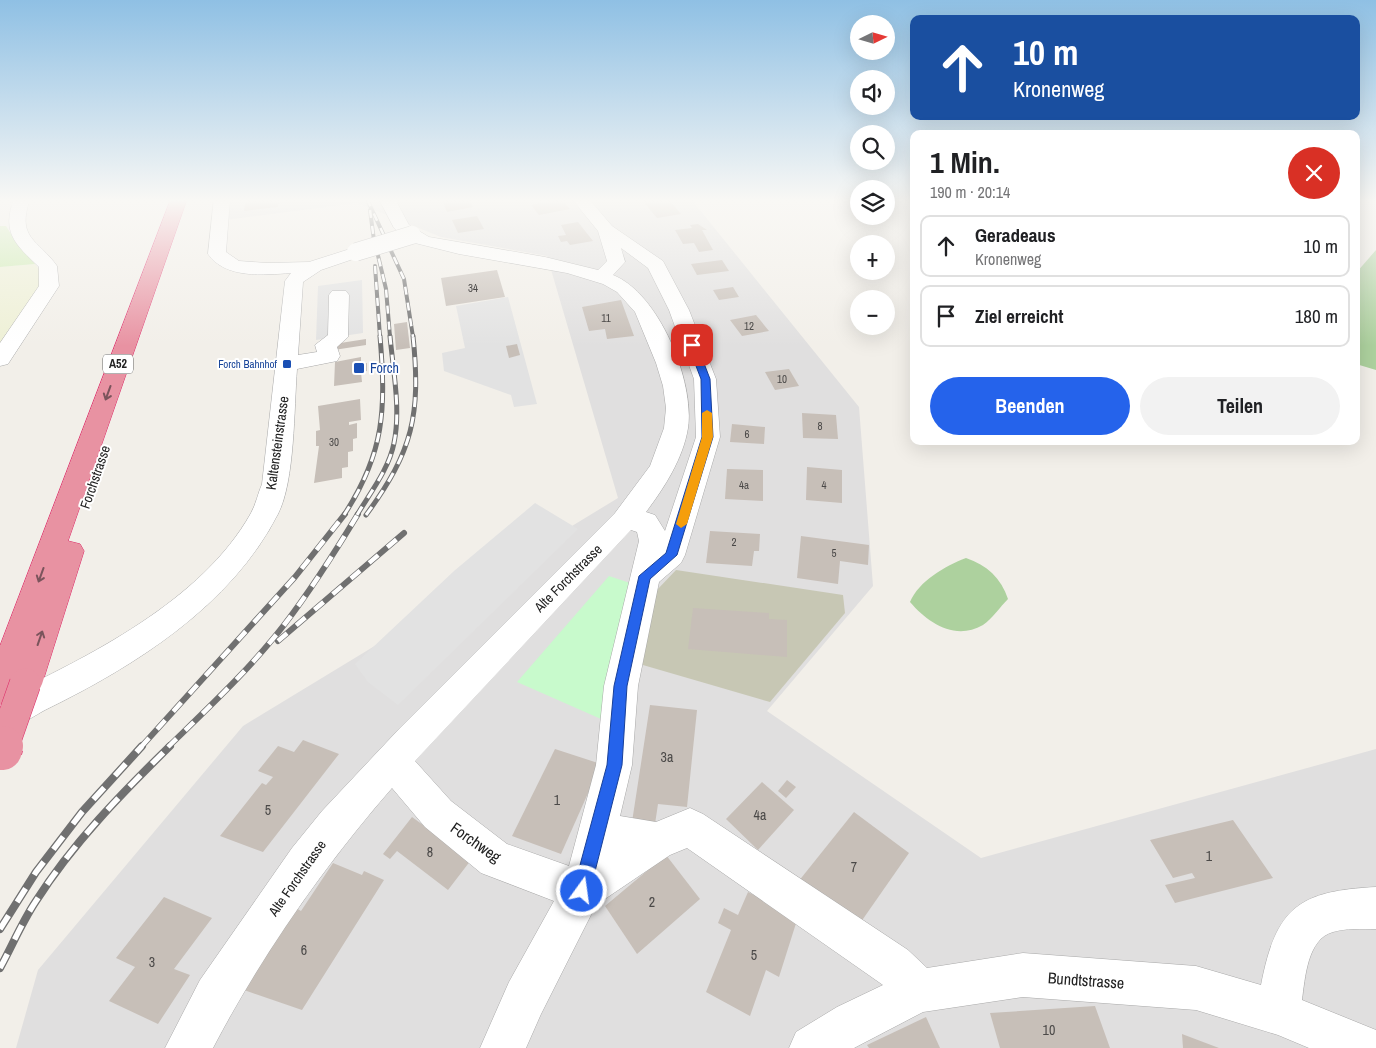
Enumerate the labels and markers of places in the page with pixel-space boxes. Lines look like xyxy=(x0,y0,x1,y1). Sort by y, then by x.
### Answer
pin xyxy=(671,324,713,366)
place label: Forch Bahnhof xyxy=(218,357,277,371)
marker: Forch Bahnhof xyxy=(281,358,293,370)
place label: Forch xyxy=(370,359,399,377)
marker: Forch xyxy=(352,361,366,375)

